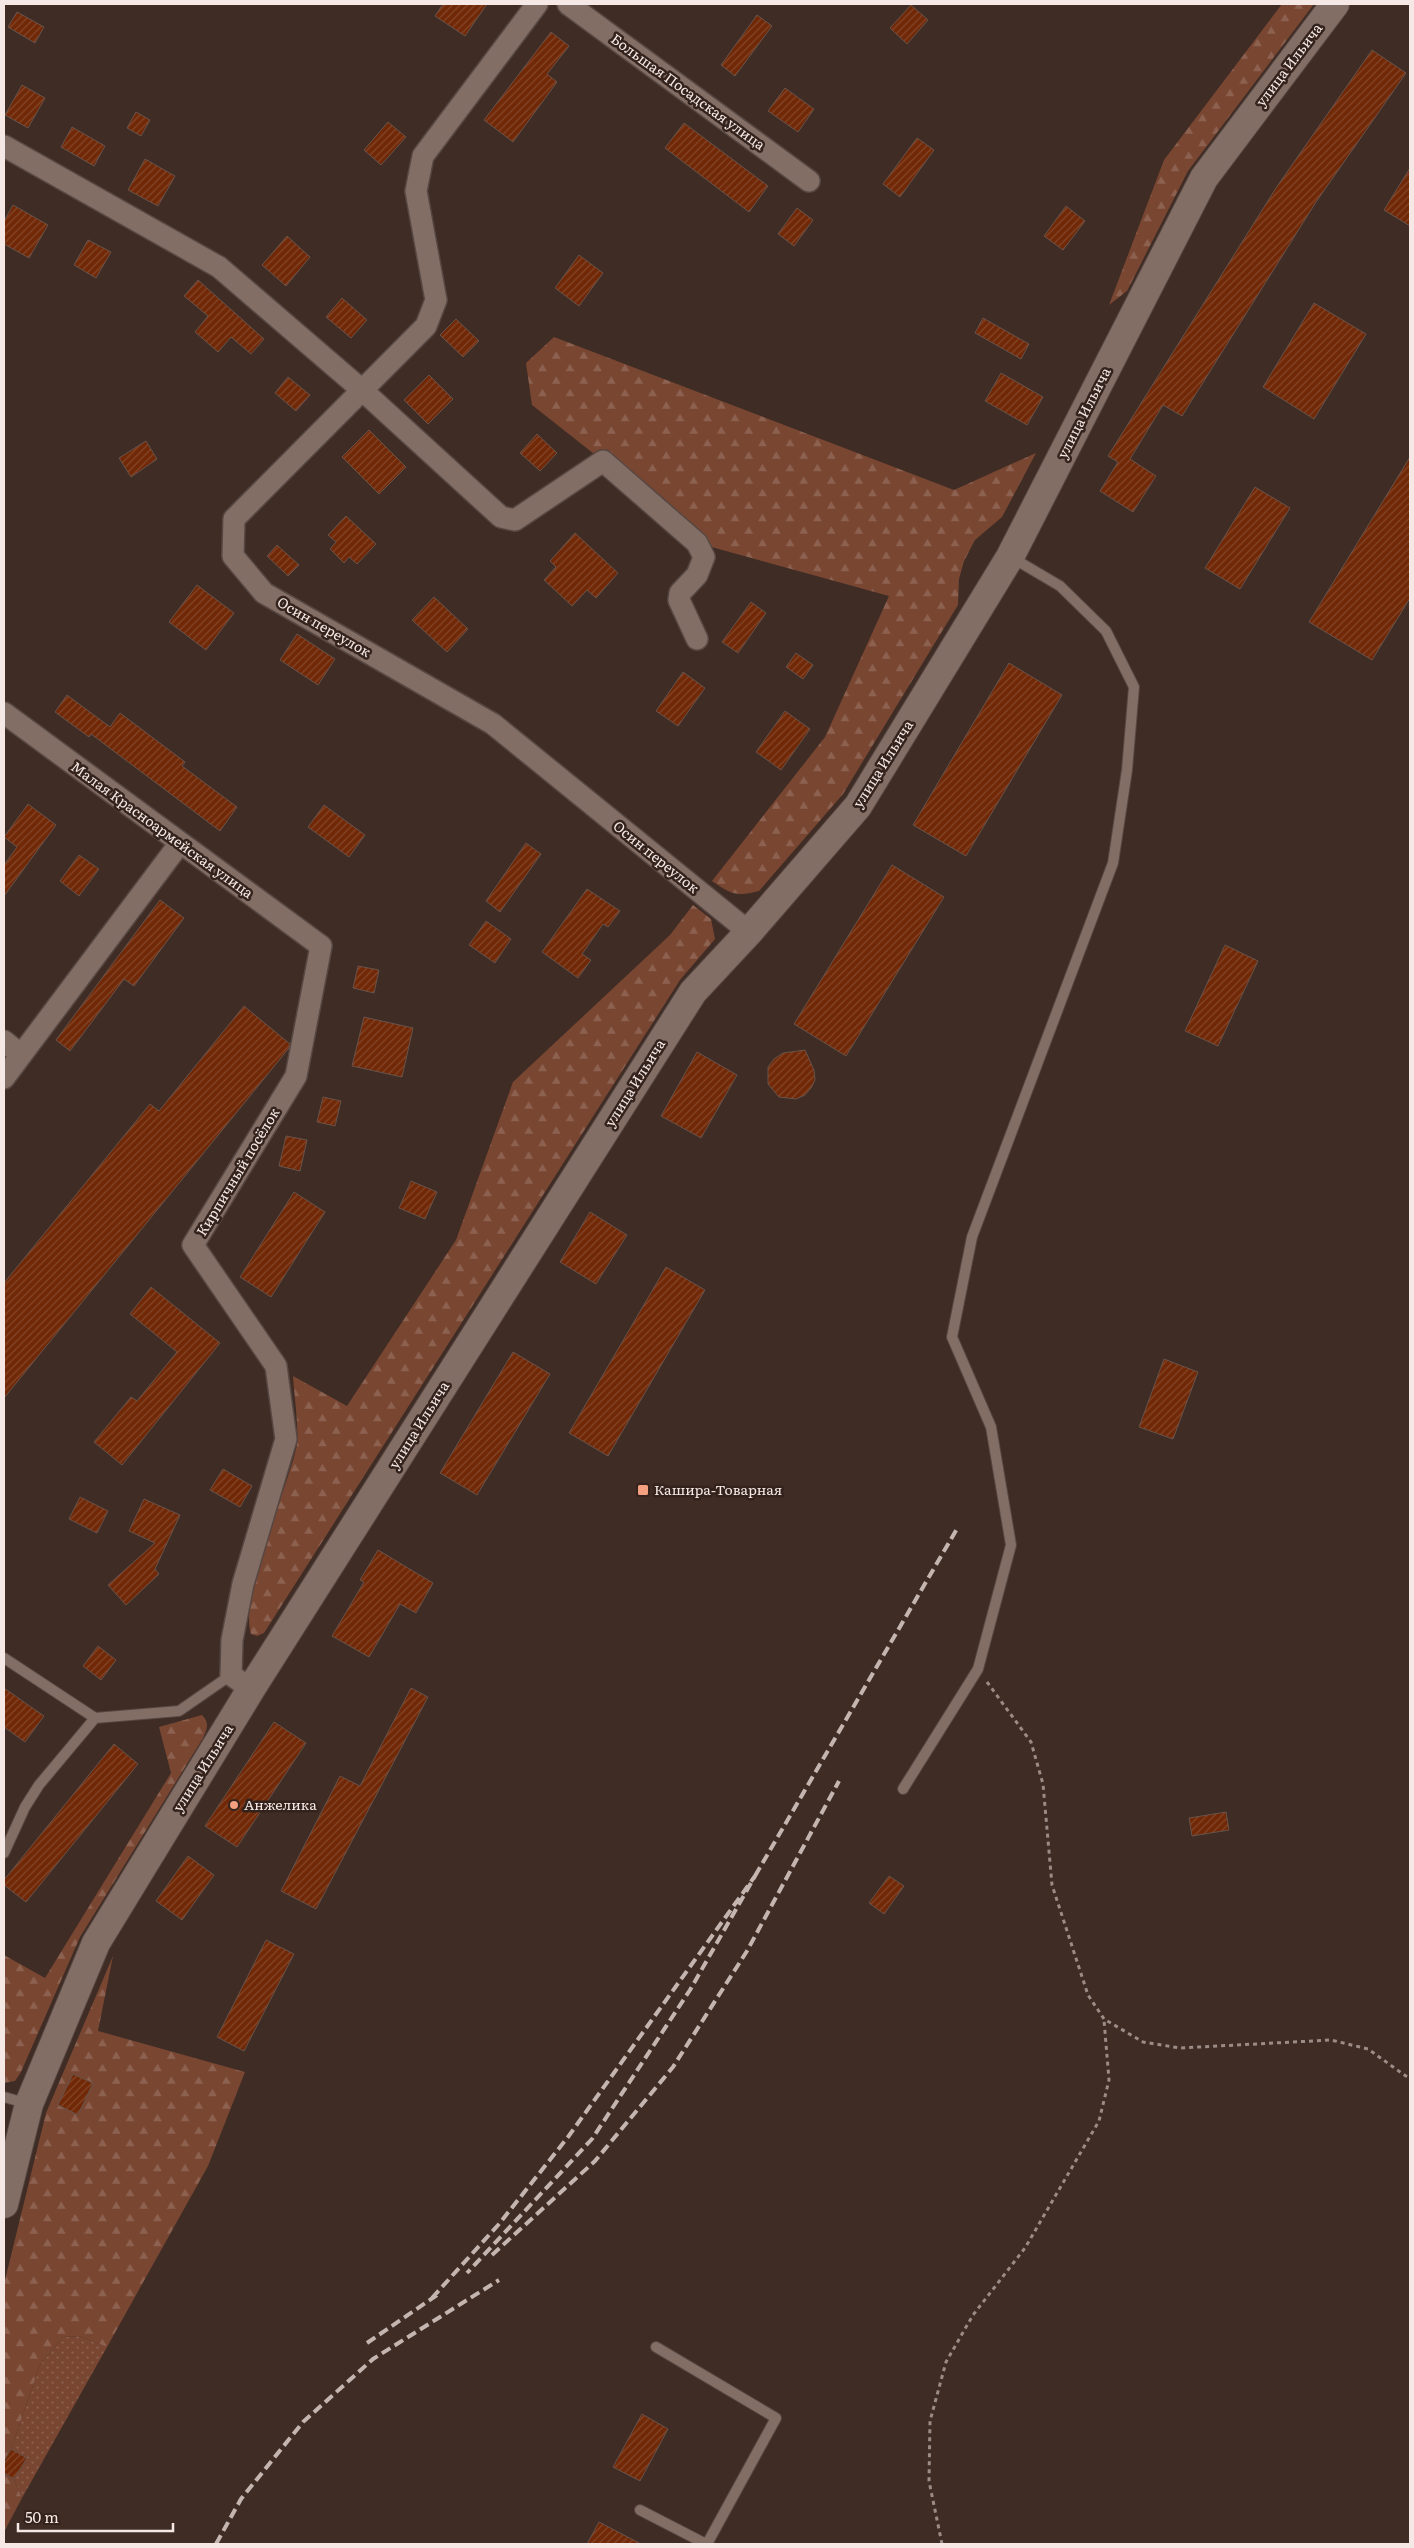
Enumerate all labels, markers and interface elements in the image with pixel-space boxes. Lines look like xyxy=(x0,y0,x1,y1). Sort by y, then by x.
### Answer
street label: улица Ильича xyxy=(1250,18,1326,110)
street label: Большая Посадская улица xyxy=(607,28,770,154)
street label: улица Ильича xyxy=(1052,363,1115,462)
street label: Осин переулок xyxy=(274,591,376,661)
street label: улица Ильича xyxy=(847,715,917,811)
street label: Малая Красноармейская улица xyxy=(67,756,258,902)
street label: Осин переулок xyxy=(610,815,704,897)
street label: улица Ильича xyxy=(599,1034,669,1130)
street label: Кирпичный посёлок xyxy=(191,1103,284,1239)
street label: улица Ильича xyxy=(383,1376,453,1472)
place label: Кашира-Товарная xyxy=(654,1479,782,1499)
marker: Кашира-Товарная xyxy=(636,1483,650,1497)
street label: улица Ильича xyxy=(167,1719,237,1815)
place label: Анжелика xyxy=(244,1794,317,1814)
marker: Анжелика xyxy=(228,1799,240,1811)
scale bar xyxy=(18,2500,172,2532)
text: 50 m xyxy=(25,2505,59,2528)

